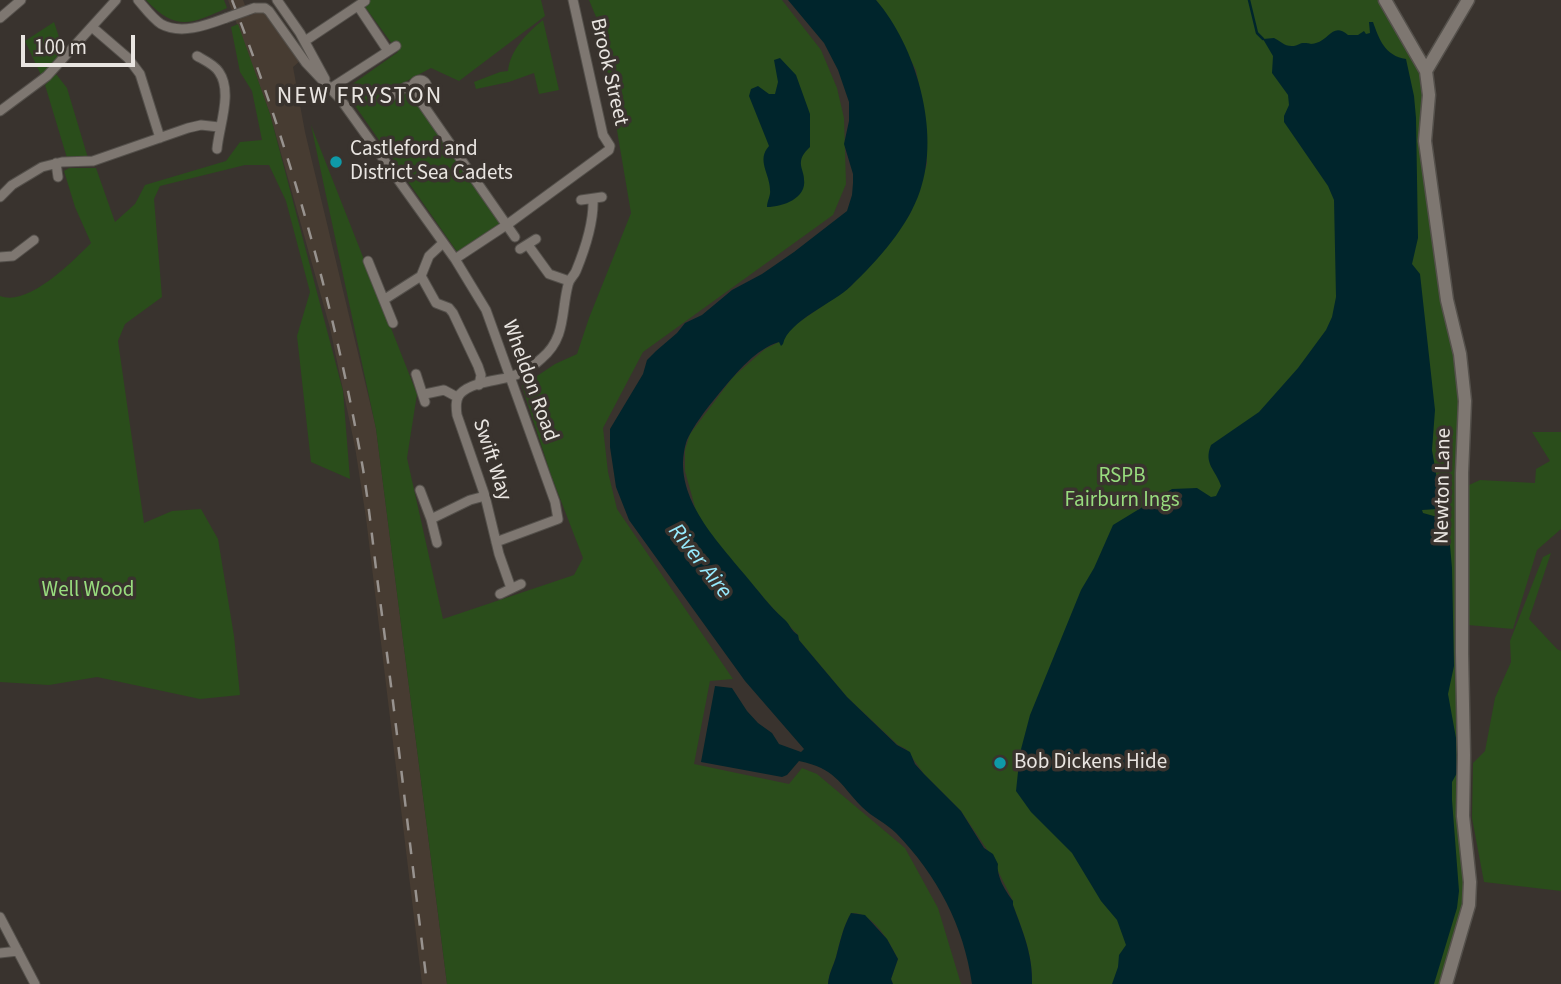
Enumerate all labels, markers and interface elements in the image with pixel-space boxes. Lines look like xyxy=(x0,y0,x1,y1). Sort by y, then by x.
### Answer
street label: Brook Street xyxy=(583,16,633,128)
scale bar xyxy=(24,21,138,65)
text: 100 m xyxy=(34,32,87,62)
district label: NEW FRYSTON xyxy=(278,84,442,112)
place label: Castleford and District Sea Cadets xyxy=(350,137,513,187)
marker: Castleford and District Sea Cadets xyxy=(328,154,344,170)
street label: Wheldon Road xyxy=(495,317,563,445)
street label: Swift Way xyxy=(466,416,516,504)
street label: Newton Lane xyxy=(1430,428,1458,544)
park label: RSPB Fairburn Ings xyxy=(1064,464,1180,514)
water label: River Aire xyxy=(661,519,737,605)
park label: Well Wood xyxy=(42,578,134,604)
place label: Bob Dickens Hide xyxy=(1014,750,1167,776)
marker: Bob Dickens Hide xyxy=(992,755,1008,771)

